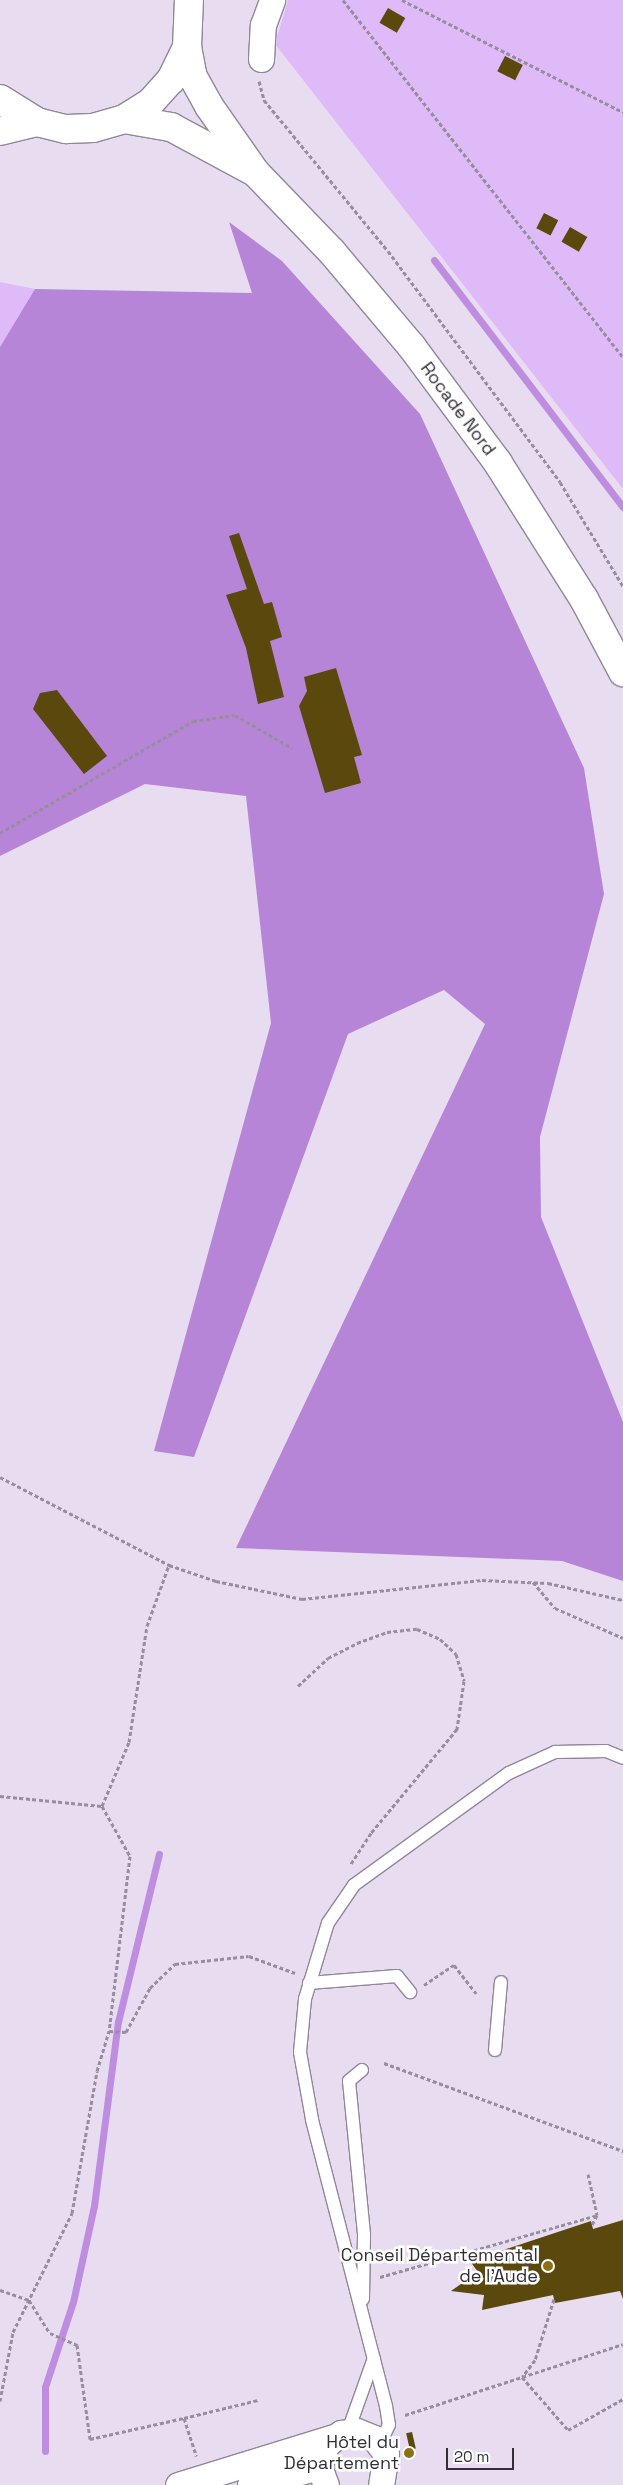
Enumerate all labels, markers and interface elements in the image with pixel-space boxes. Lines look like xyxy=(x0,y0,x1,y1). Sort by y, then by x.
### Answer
street label: Rocade Nord xyxy=(416,358,500,460)
place label: Conseil Départemental de l'Aude xyxy=(341,2245,538,2288)
marker: Conseil Départemental de l'Aude xyxy=(542,2260,554,2272)
place label: Hôtel du Département xyxy=(284,2432,399,2474)
scale bar xyxy=(448,2438,516,2470)
marker: Hôtel du Département xyxy=(403,2447,415,2459)
text: 20 m xyxy=(454,2447,489,2466)

